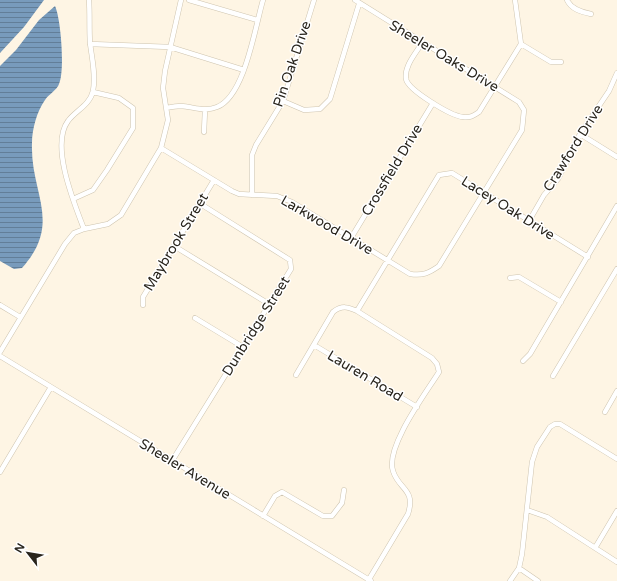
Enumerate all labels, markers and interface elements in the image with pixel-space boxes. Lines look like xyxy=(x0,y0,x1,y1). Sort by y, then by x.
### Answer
street label: Sheeler Oaks Drive xyxy=(386,17,502,95)
street label: Pin Oak Drive xyxy=(269,19,315,109)
street label: Crawford Drive xyxy=(539,101,607,195)
street label: Crossfield Drive xyxy=(358,121,426,219)
street label: Lacey Oak Drive xyxy=(458,172,558,244)
street label: Maybrook Street xyxy=(140,189,212,294)
street label: Larkwood Drive xyxy=(278,192,376,258)
street label: Dunbridge Street xyxy=(218,272,294,379)
street label: Lauren Road xyxy=(324,347,406,405)
street label: Sheeler Avenue xyxy=(136,435,234,503)
north arrow xyxy=(8,533,48,573)
text: N xyxy=(12,541,28,555)

